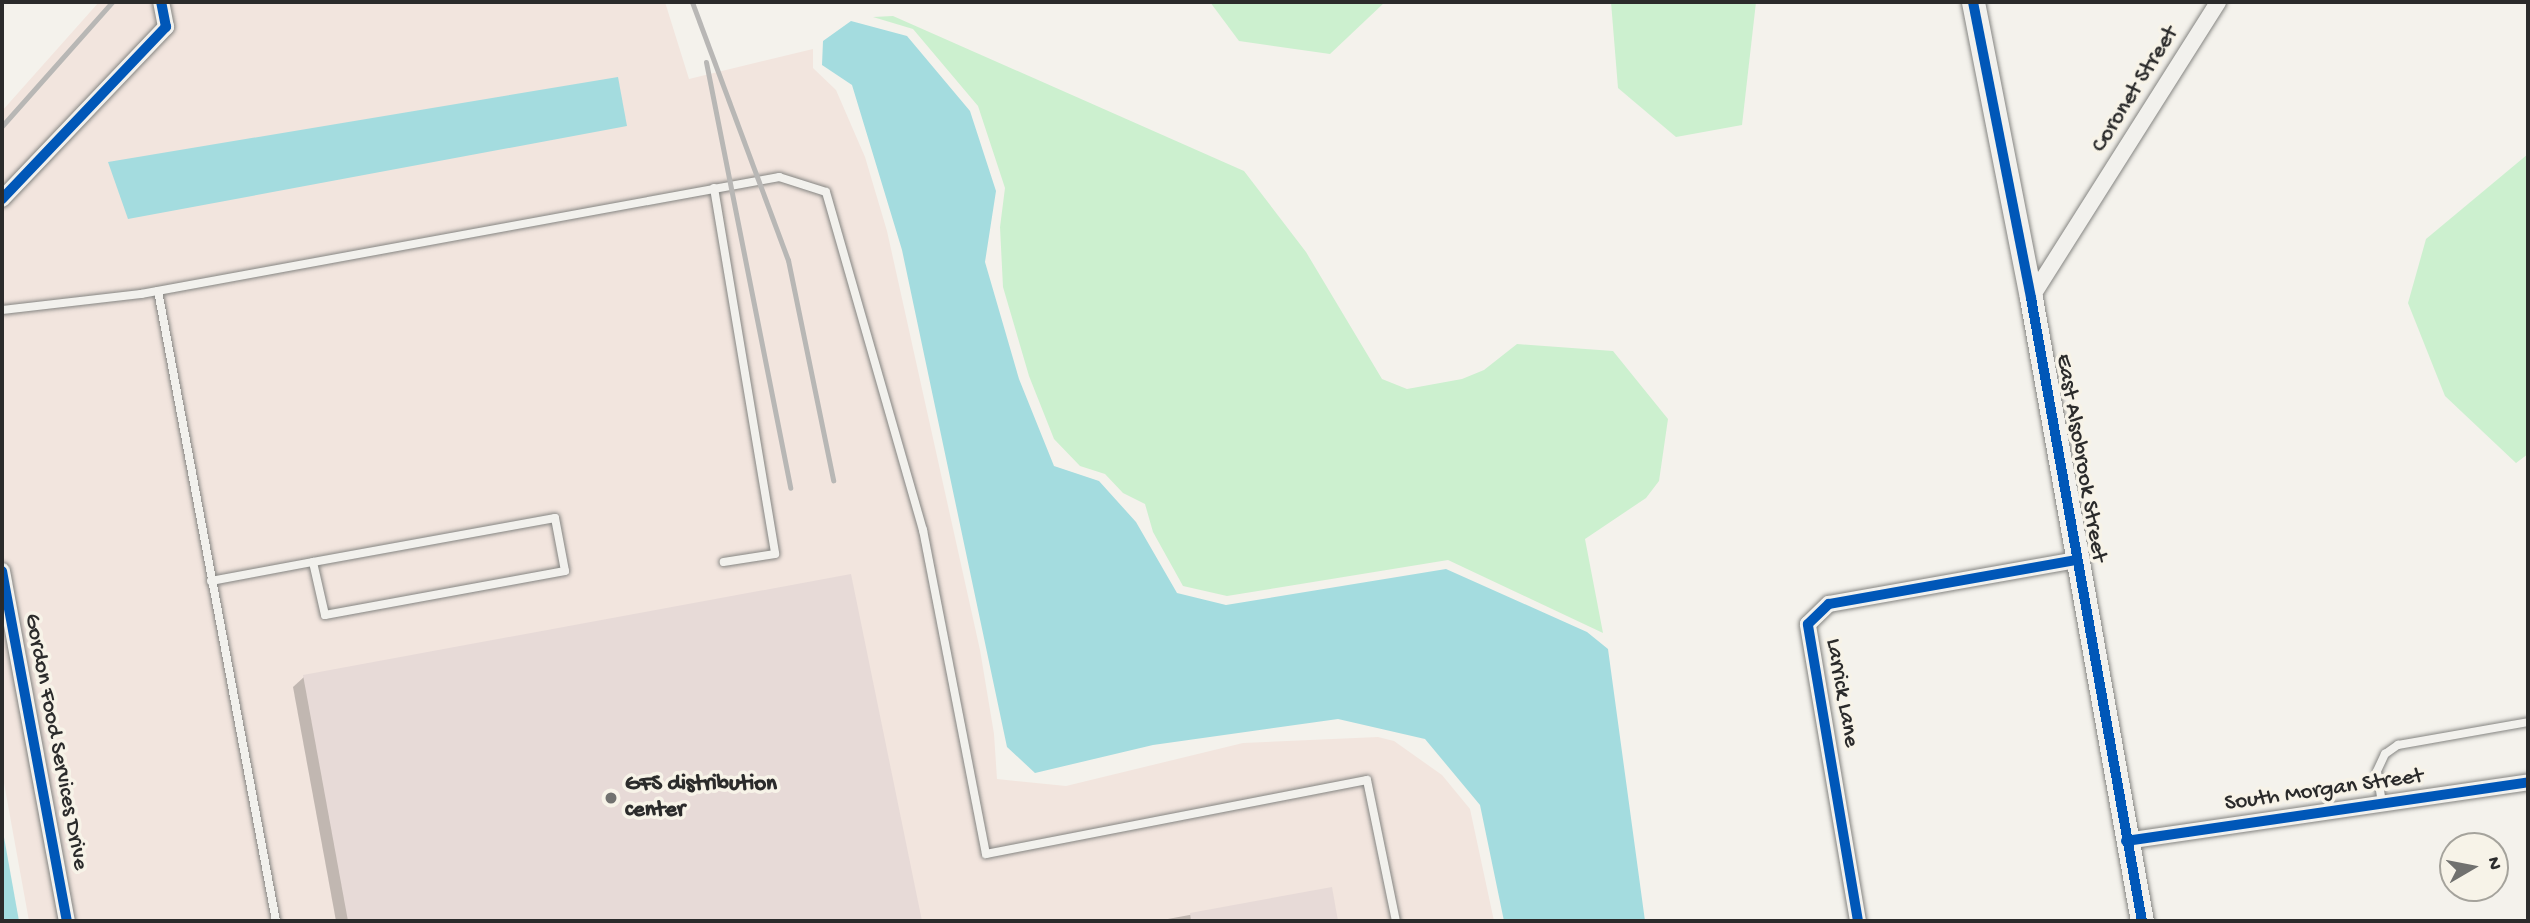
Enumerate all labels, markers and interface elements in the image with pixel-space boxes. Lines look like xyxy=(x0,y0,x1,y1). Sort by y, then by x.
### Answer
street label: Coronet Street xyxy=(2086,22,2186,158)
street label: East Alsobrook Street xyxy=(2048,352,2112,564)
street label: Gordon Food Services Drive xyxy=(17,612,93,872)
street label: Larrick Lane xyxy=(1818,636,1864,750)
street label: South Morgan Street xyxy=(2223,763,2425,819)
place label: GFS distribution center xyxy=(625,771,777,825)
marker: GFS distribution center xyxy=(603,790,619,806)
north arrow xyxy=(2439,832,2509,902)
text: N xyxy=(2481,856,2506,872)

